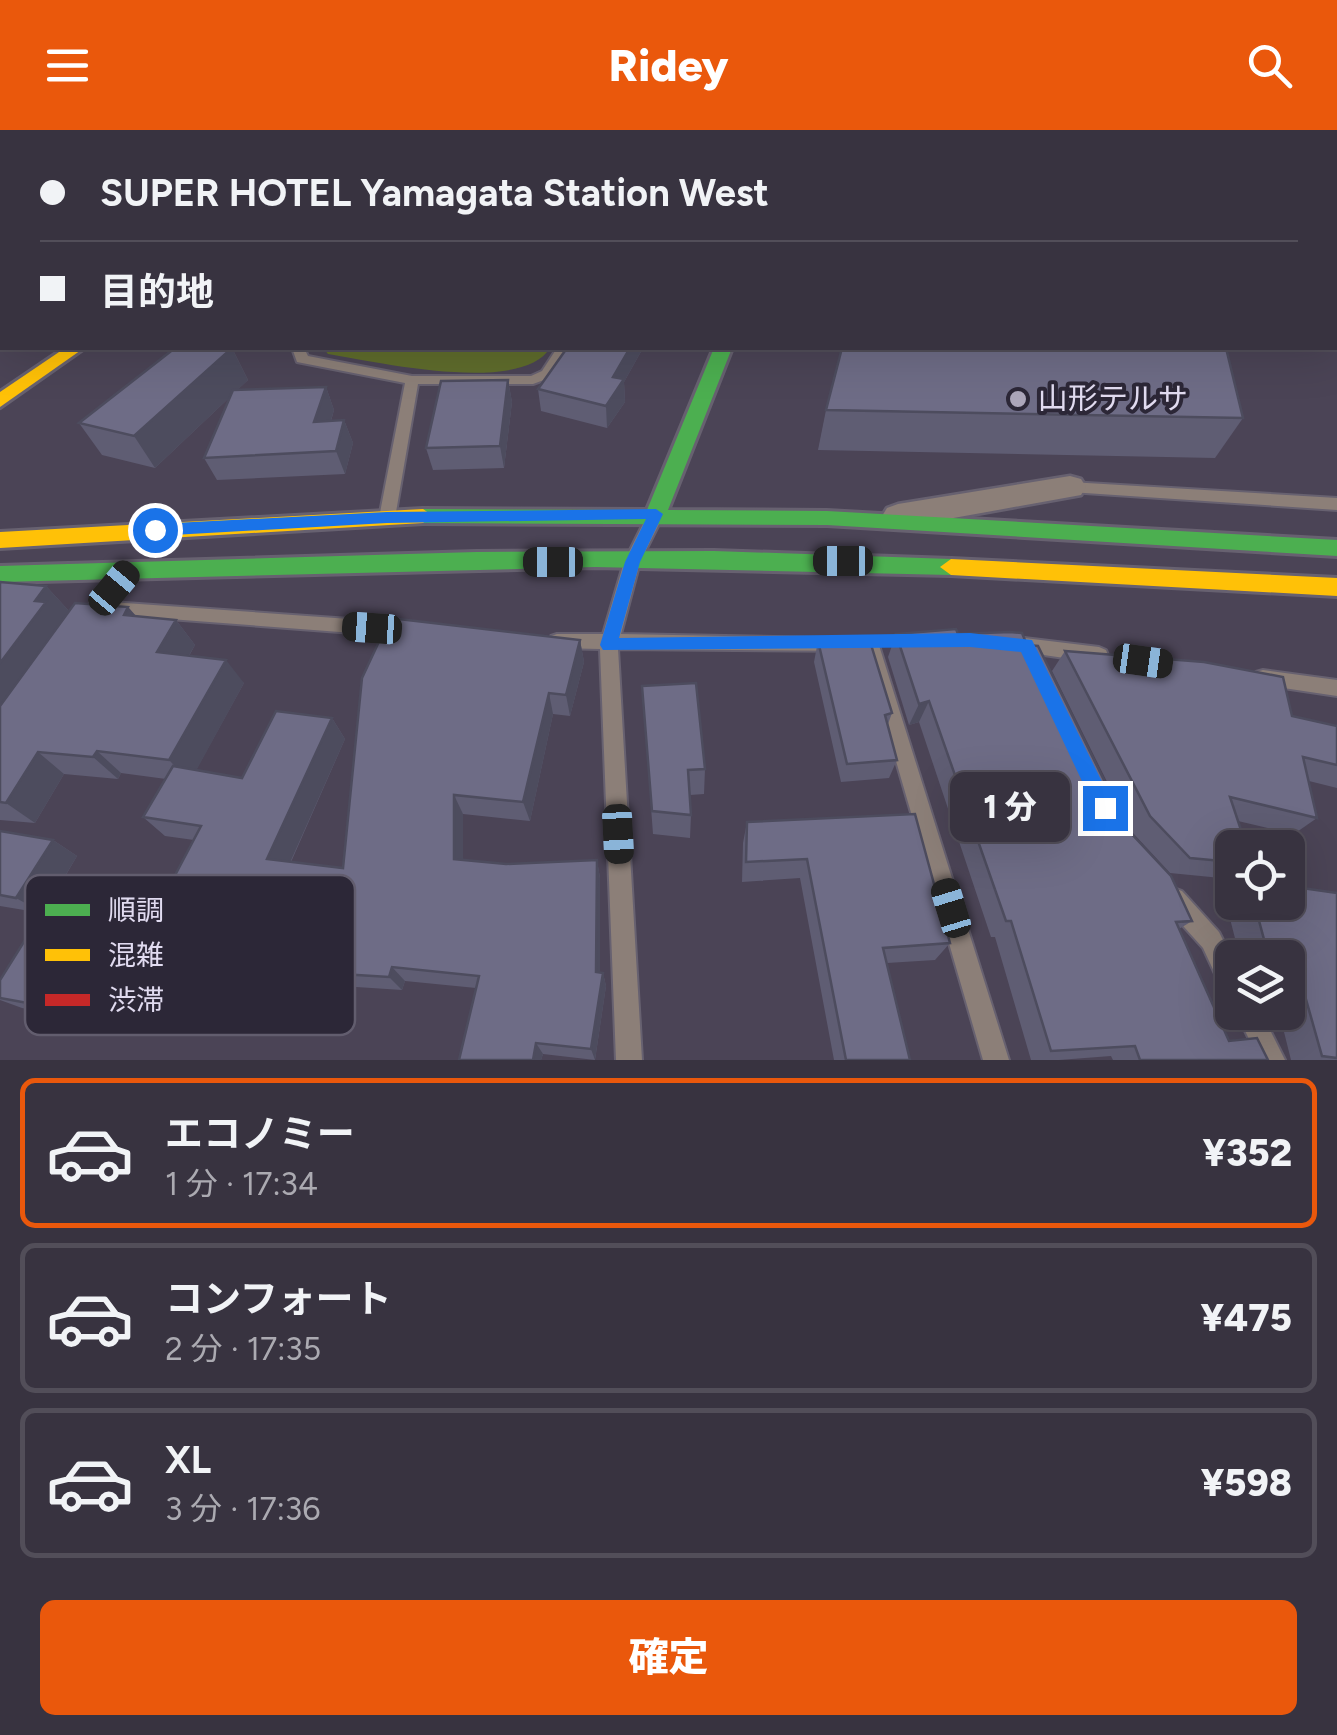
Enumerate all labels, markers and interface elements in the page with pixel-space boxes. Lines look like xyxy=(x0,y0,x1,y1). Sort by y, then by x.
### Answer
icon: menu xyxy=(40,38,95,93)
text: Ridey xyxy=(609,38,728,92)
icon: search xyxy=(1242,38,1297,93)
text: SUPER HOTEL Yamagata Station West xyxy=(100,170,769,216)
text: 目的地 xyxy=(100,269,214,315)
place label: 山形テルサ xyxy=(1038,380,1188,417)
marker: 山形テルサ xyxy=(1007,388,1029,410)
route start xyxy=(133,508,178,553)
car xyxy=(813,546,873,576)
car xyxy=(523,547,583,577)
car xyxy=(83,555,145,621)
car xyxy=(341,611,403,645)
car xyxy=(1111,642,1175,680)
callout: 1 分 xyxy=(950,773,1070,843)
route end xyxy=(1083,786,1128,831)
text: 1 分 xyxy=(983,788,1037,826)
car xyxy=(601,803,635,865)
map controls xyxy=(1215,830,1305,1030)
button: locate xyxy=(1215,830,1305,920)
legend xyxy=(25,875,355,1035)
car xyxy=(928,875,974,941)
text: 順調 xyxy=(108,893,164,927)
text: 混雑 xyxy=(108,938,164,972)
button: layers xyxy=(1215,940,1305,1030)
text: 渋滞 xyxy=(108,983,164,1017)
icon: car xyxy=(45,1108,135,1198)
text: エコノミー xyxy=(165,1111,355,1157)
text: ¥352 xyxy=(1203,1130,1292,1176)
text: 1 分 · 17:34 xyxy=(165,1165,318,1203)
icon: car xyxy=(45,1273,135,1363)
text: コンフォート xyxy=(165,1276,392,1322)
text: ¥475 xyxy=(1200,1295,1292,1341)
text: 2 分 · 17:35 xyxy=(165,1330,321,1368)
text: XL xyxy=(165,1437,211,1483)
icon: car xyxy=(45,1438,135,1528)
text: ¥598 xyxy=(1201,1460,1292,1506)
text: 3 分 · 17:36 xyxy=(165,1490,320,1528)
button: 確定 xyxy=(40,1600,1297,1715)

